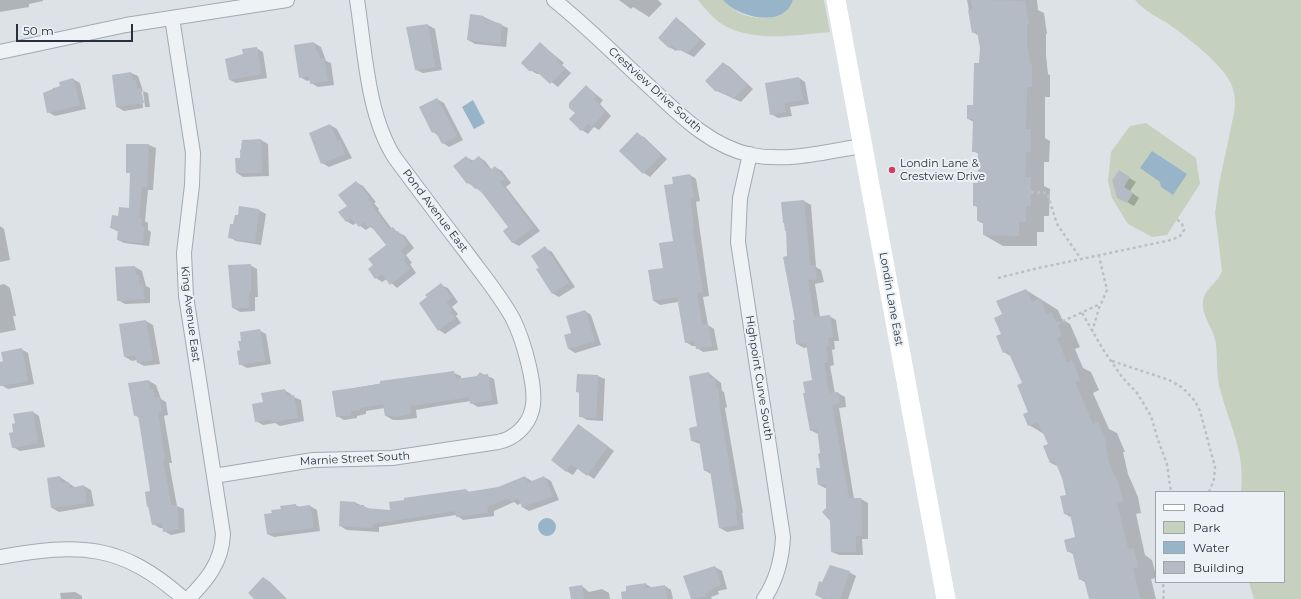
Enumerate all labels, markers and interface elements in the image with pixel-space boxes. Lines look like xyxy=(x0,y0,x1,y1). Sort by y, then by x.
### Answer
scale bar xyxy=(18,16,135,42)
text: 50 m xyxy=(23,23,54,38)
street label: Crestview Drive South xyxy=(606,45,704,135)
place label: Londin Lane & Crestview Drive xyxy=(900,157,985,183)
marker: Londin Lane & Crestview Drive xyxy=(887,165,897,175)
street label: Pond Avenue East xyxy=(400,167,470,255)
street label: Londin Lane East xyxy=(876,251,906,347)
street label: King Avenue East xyxy=(178,265,202,363)
street label: Highpoint Curve South xyxy=(743,314,775,442)
street label: Marnie Street South xyxy=(300,450,410,468)
legend xyxy=(1155,491,1285,583)
text: Road xyxy=(1193,500,1224,515)
text: Park xyxy=(1193,520,1220,535)
text: Water xyxy=(1193,540,1229,555)
text: Building xyxy=(1193,560,1244,575)

